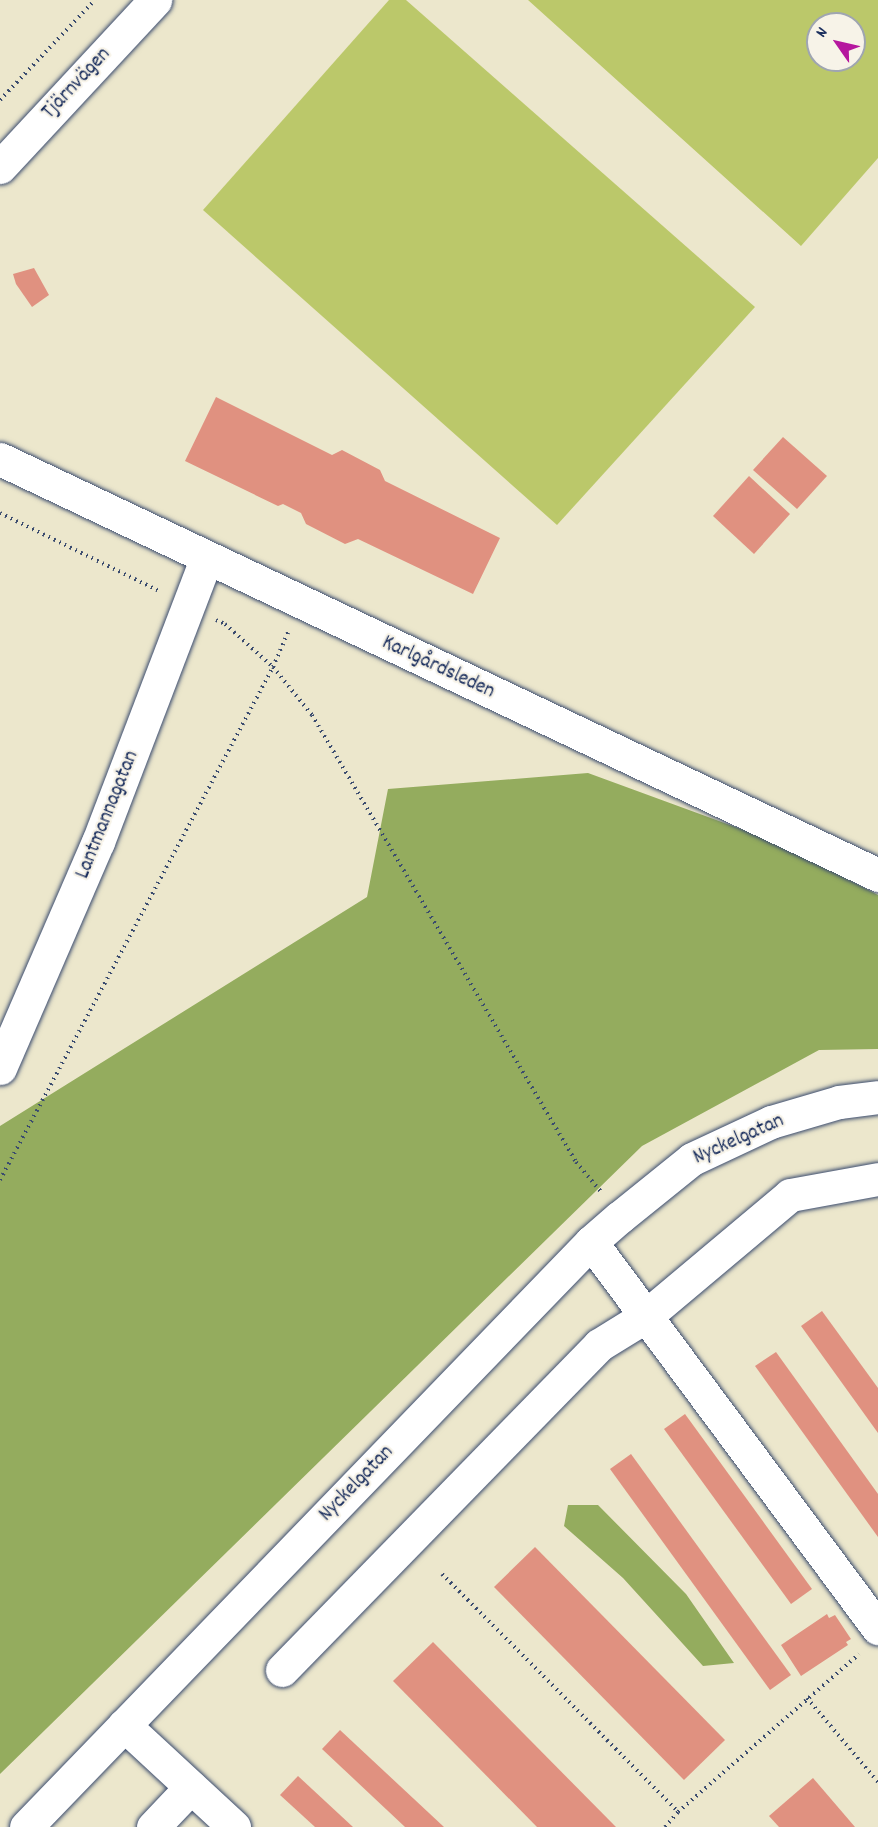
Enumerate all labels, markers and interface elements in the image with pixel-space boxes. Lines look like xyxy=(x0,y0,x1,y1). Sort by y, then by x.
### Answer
north arrow xyxy=(806,12,866,72)
text: N xyxy=(811,23,834,42)
street label: Tjärnvägen xyxy=(37,43,117,125)
street label: Karlgårdsleden xyxy=(378,631,498,705)
street label: Lantmannagatan xyxy=(71,747,145,883)
street label: Nyckelgatan xyxy=(690,1109,788,1171)
street label: Nyckelgatan xyxy=(314,1441,400,1527)

